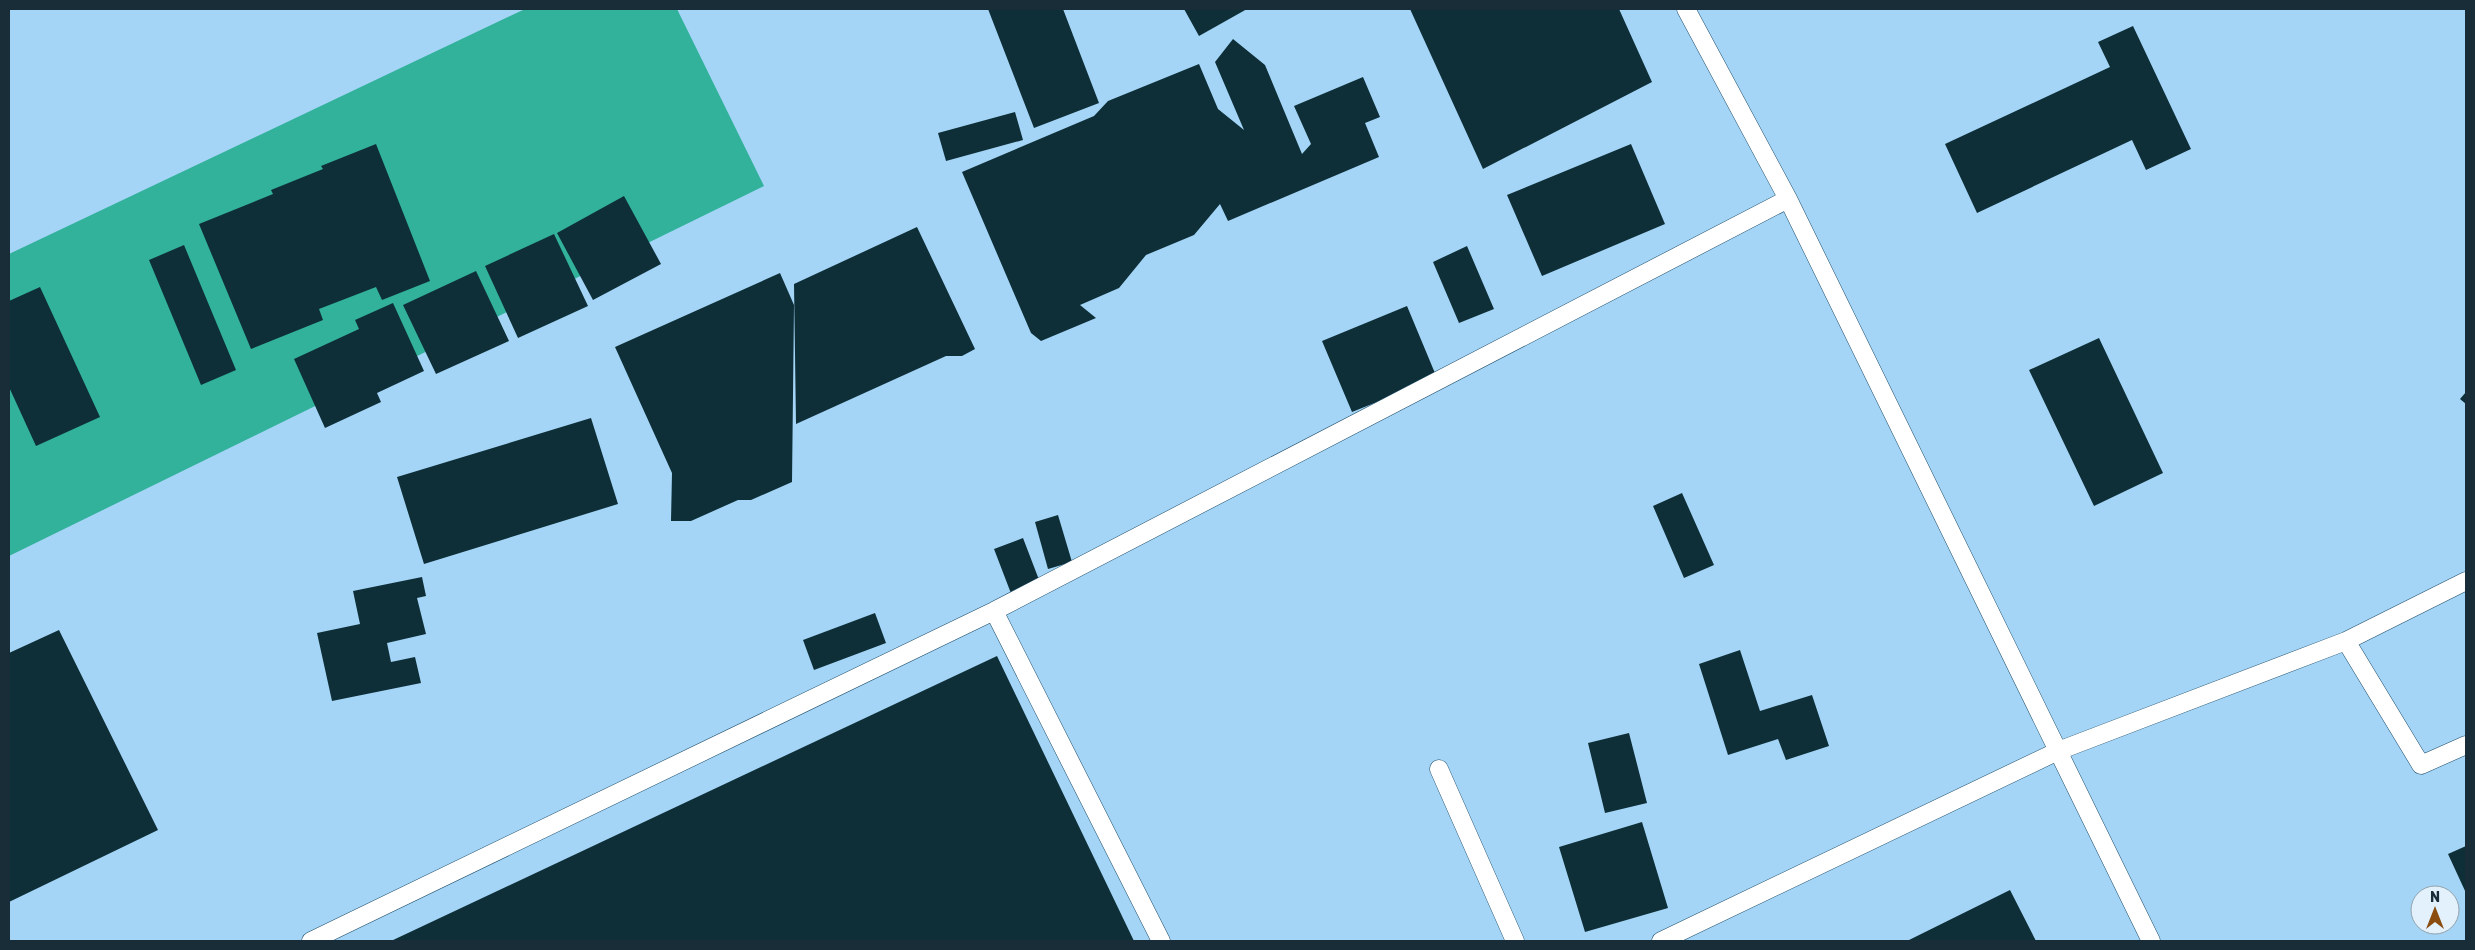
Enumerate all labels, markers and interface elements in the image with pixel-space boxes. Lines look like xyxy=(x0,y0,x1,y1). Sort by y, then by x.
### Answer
north arrow xyxy=(2410,885,2460,935)
text: N xyxy=(2430,889,2440,906)

